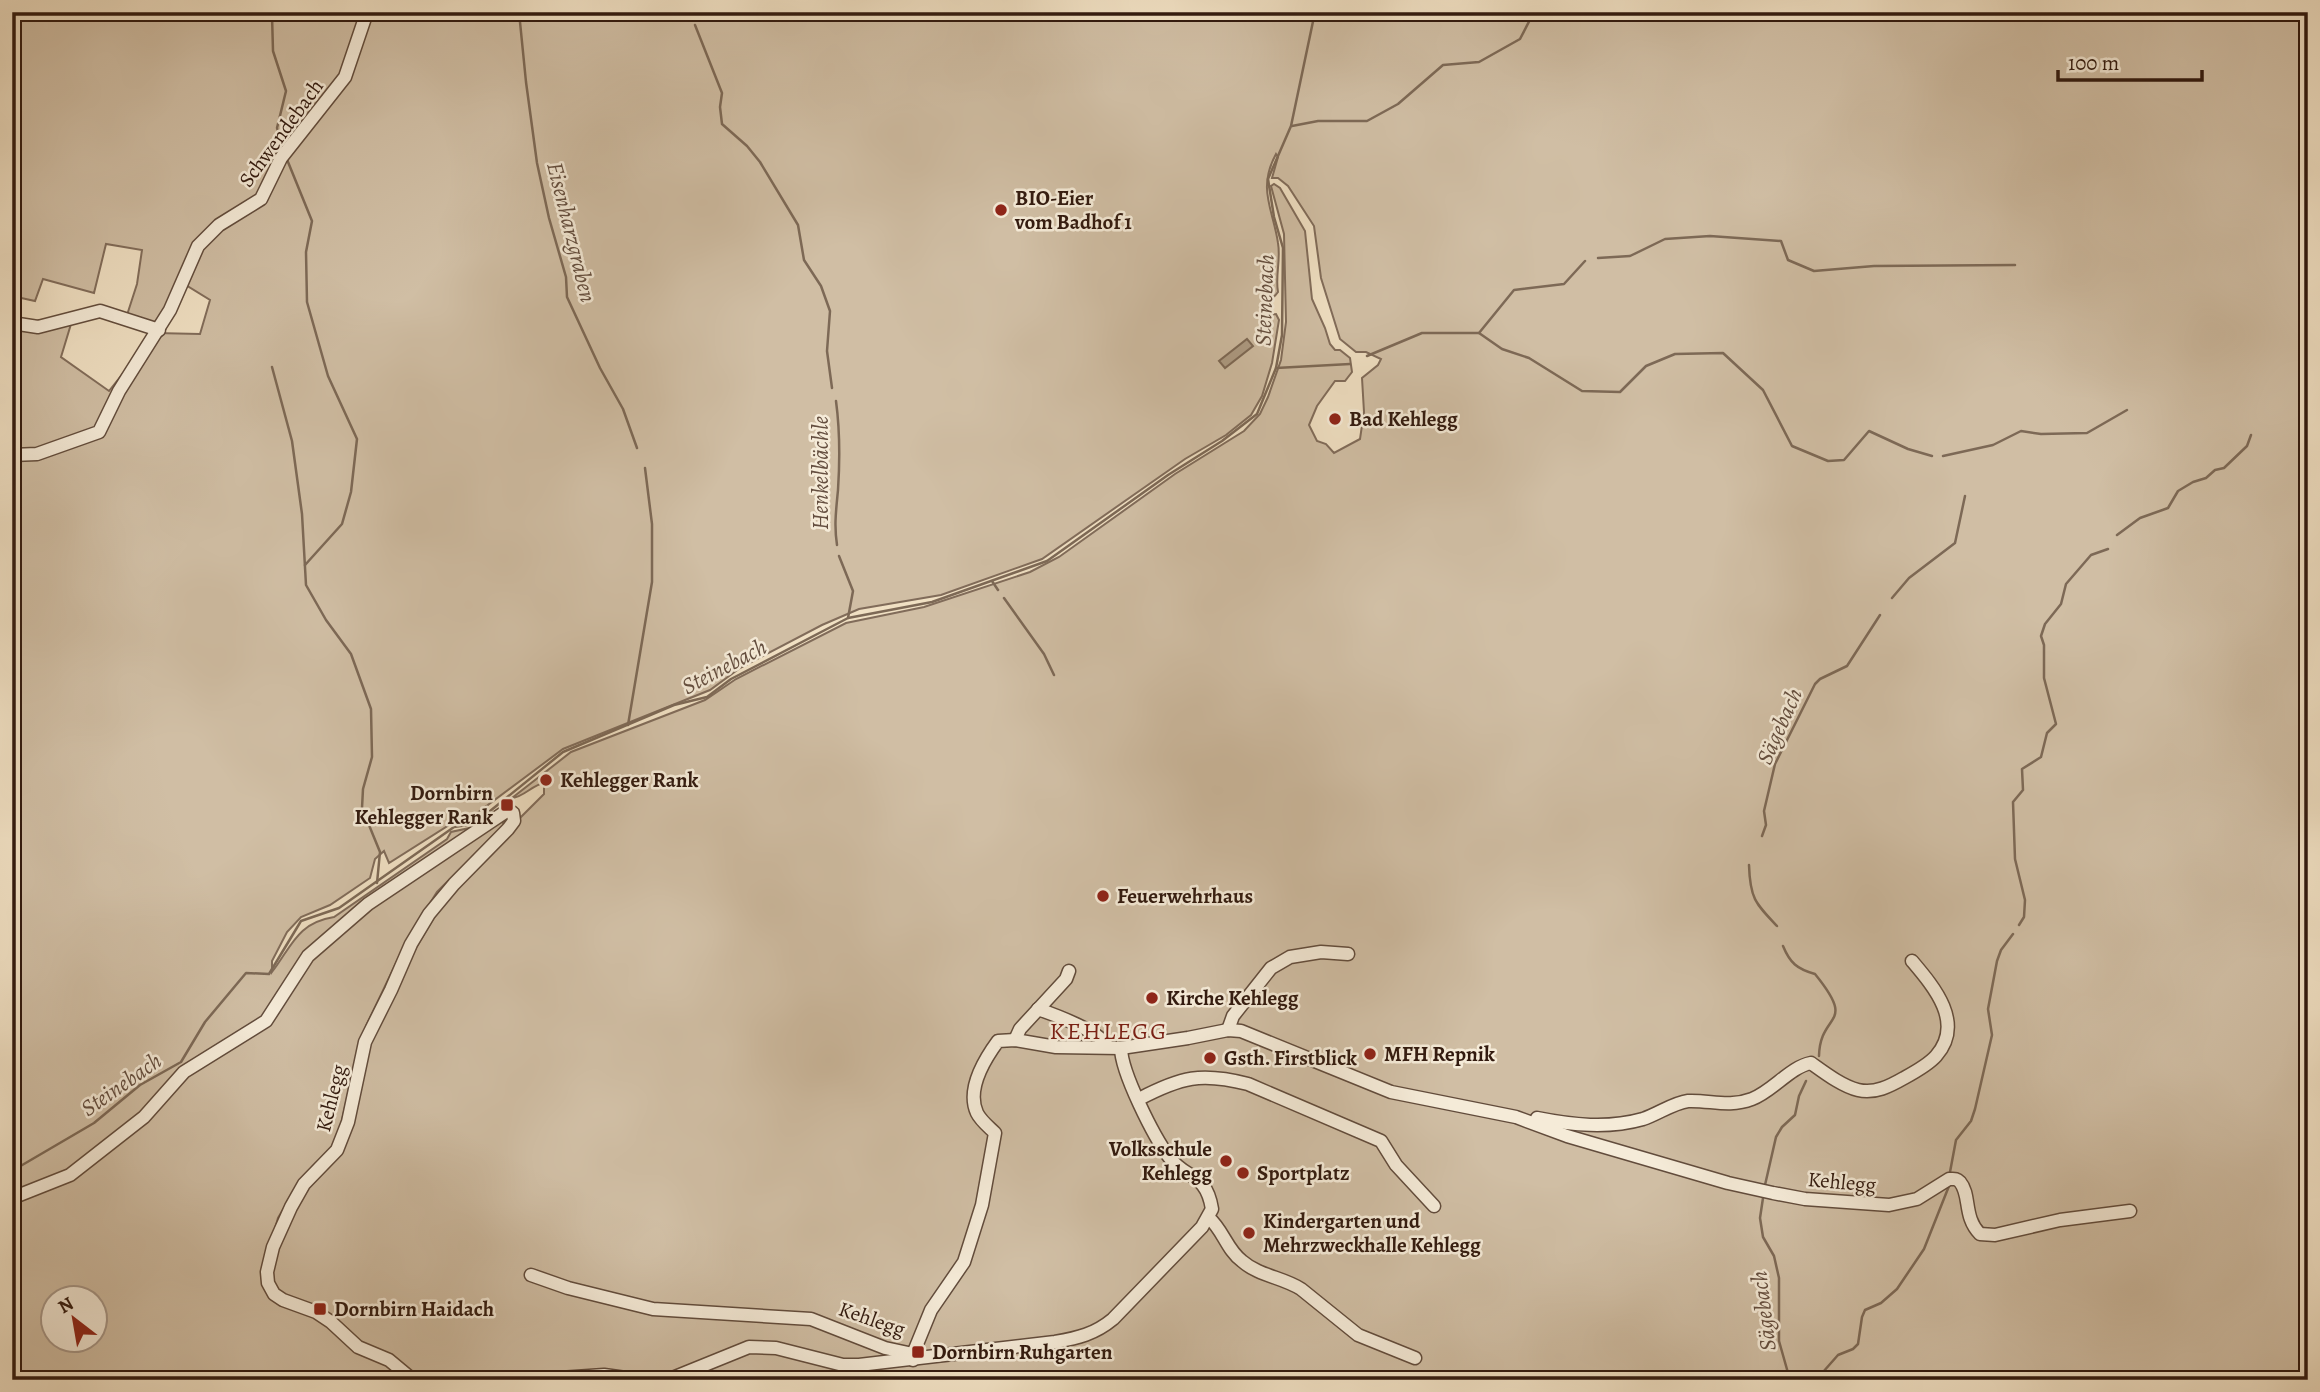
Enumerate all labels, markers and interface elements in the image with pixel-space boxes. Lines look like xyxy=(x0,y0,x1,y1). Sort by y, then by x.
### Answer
scale bar xyxy=(2058,38,2201,82)
text: 100 m xyxy=(2068,49,2119,77)
street label: Schwendebach xyxy=(232,73,330,193)
water label: Eisenharzgraben xyxy=(539,159,604,305)
place label: BIO-Eier vom Badhof 1 xyxy=(1014,184,1132,236)
marker: BIO-Eier vom Badhof 1 xyxy=(993,202,1009,218)
water label: Steinebach xyxy=(1247,253,1282,347)
place label: Bad Kehlegg xyxy=(1349,405,1458,433)
marker: Bad Kehlegg xyxy=(1327,411,1343,427)
water label: Henkelbächle xyxy=(805,416,836,530)
water label: Steinebach xyxy=(676,631,772,702)
water label: Sägebach xyxy=(1749,683,1810,769)
place label: Kehlegger Rank xyxy=(560,766,699,794)
marker: Kehlegger Rank xyxy=(538,772,554,788)
place label: Dornbirn Kehlegger Rank xyxy=(355,779,493,831)
marker: Dornbirn Kehlegger Rank xyxy=(499,797,515,813)
place label: Feuerwehrhaus xyxy=(1117,882,1253,910)
marker: Feuerwehrhaus xyxy=(1095,888,1111,904)
place label: Kirche Kehlegg xyxy=(1166,984,1299,1012)
marker: Kirche Kehlegg xyxy=(1144,990,1160,1006)
district label: KEHLEGG xyxy=(1050,1015,1168,1047)
place label: MFH Repnik xyxy=(1384,1040,1495,1068)
place label: Gsth. Firstblick xyxy=(1224,1044,1357,1072)
water label: Steinebach xyxy=(75,1045,168,1124)
marker: MFH Repnik xyxy=(1362,1046,1378,1062)
marker: Gsth. Firstblick xyxy=(1202,1050,1218,1066)
street label: Kehlegg xyxy=(309,1061,353,1135)
place label: Volksschule Kehlegg xyxy=(1108,1135,1212,1187)
marker: Volksschule Kehlegg xyxy=(1218,1153,1234,1169)
place label: Sportplatz xyxy=(1257,1159,1350,1187)
marker: Sportplatz xyxy=(1235,1165,1251,1181)
street label: Kehlegg xyxy=(1807,1165,1878,1199)
place label: Kindergarten und Mehrzweckhalle Kehlegg xyxy=(1263,1207,1481,1259)
marker: Kindergarten und Mehrzweckhalle Kehlegg xyxy=(1241,1225,1257,1241)
water label: Sägebach xyxy=(1743,1269,1784,1353)
north arrow xyxy=(38,1284,108,1354)
text: N xyxy=(53,1290,79,1320)
place label: Dornbirn Haidach xyxy=(334,1295,494,1323)
street label: Kehlegg xyxy=(835,1295,909,1344)
marker: Dornbirn Haidach xyxy=(312,1301,328,1317)
place label: Dornbirn Ruhgarten xyxy=(932,1338,1113,1366)
marker: Dornbirn Ruhgarten xyxy=(910,1344,926,1360)

